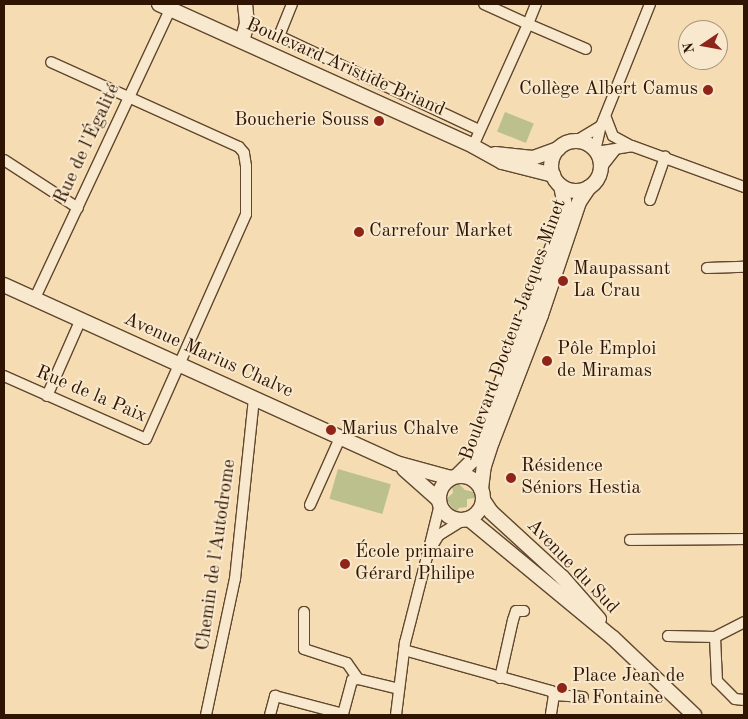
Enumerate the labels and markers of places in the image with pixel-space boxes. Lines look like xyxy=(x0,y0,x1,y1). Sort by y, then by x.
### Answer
place label: Collège Albert Camus xyxy=(519,79,698,101)
marker: Collège Albert Camus xyxy=(702,84,714,96)
place label: Boucherie Souss xyxy=(234,110,369,132)
marker: Boucherie Souss xyxy=(373,115,385,127)
place label: Carrefour Market xyxy=(369,221,513,243)
marker: Carrefour Market xyxy=(353,226,365,238)
place label: Maupassant La Crau xyxy=(573,259,670,303)
marker: Maupassant La Crau xyxy=(557,275,569,287)
place label: Pôle Emploi de Miramas xyxy=(557,339,656,383)
marker: Pôle Emploi de Miramas xyxy=(541,355,553,367)
place label: Marius Chalve xyxy=(341,419,458,441)
marker: Marius Chalve xyxy=(325,424,337,436)
place label: Résidence Séniors Hestia xyxy=(521,456,641,500)
marker: Résidence Séniors Hestia xyxy=(505,472,517,484)
place label: École primaire Gérard Philipe xyxy=(355,542,475,586)
marker: École primaire Gérard Philipe xyxy=(339,558,351,570)
place label: Place Jean de la Fontaine xyxy=(572,666,684,710)
marker: Place Jean de la Fontaine xyxy=(556,682,568,694)

